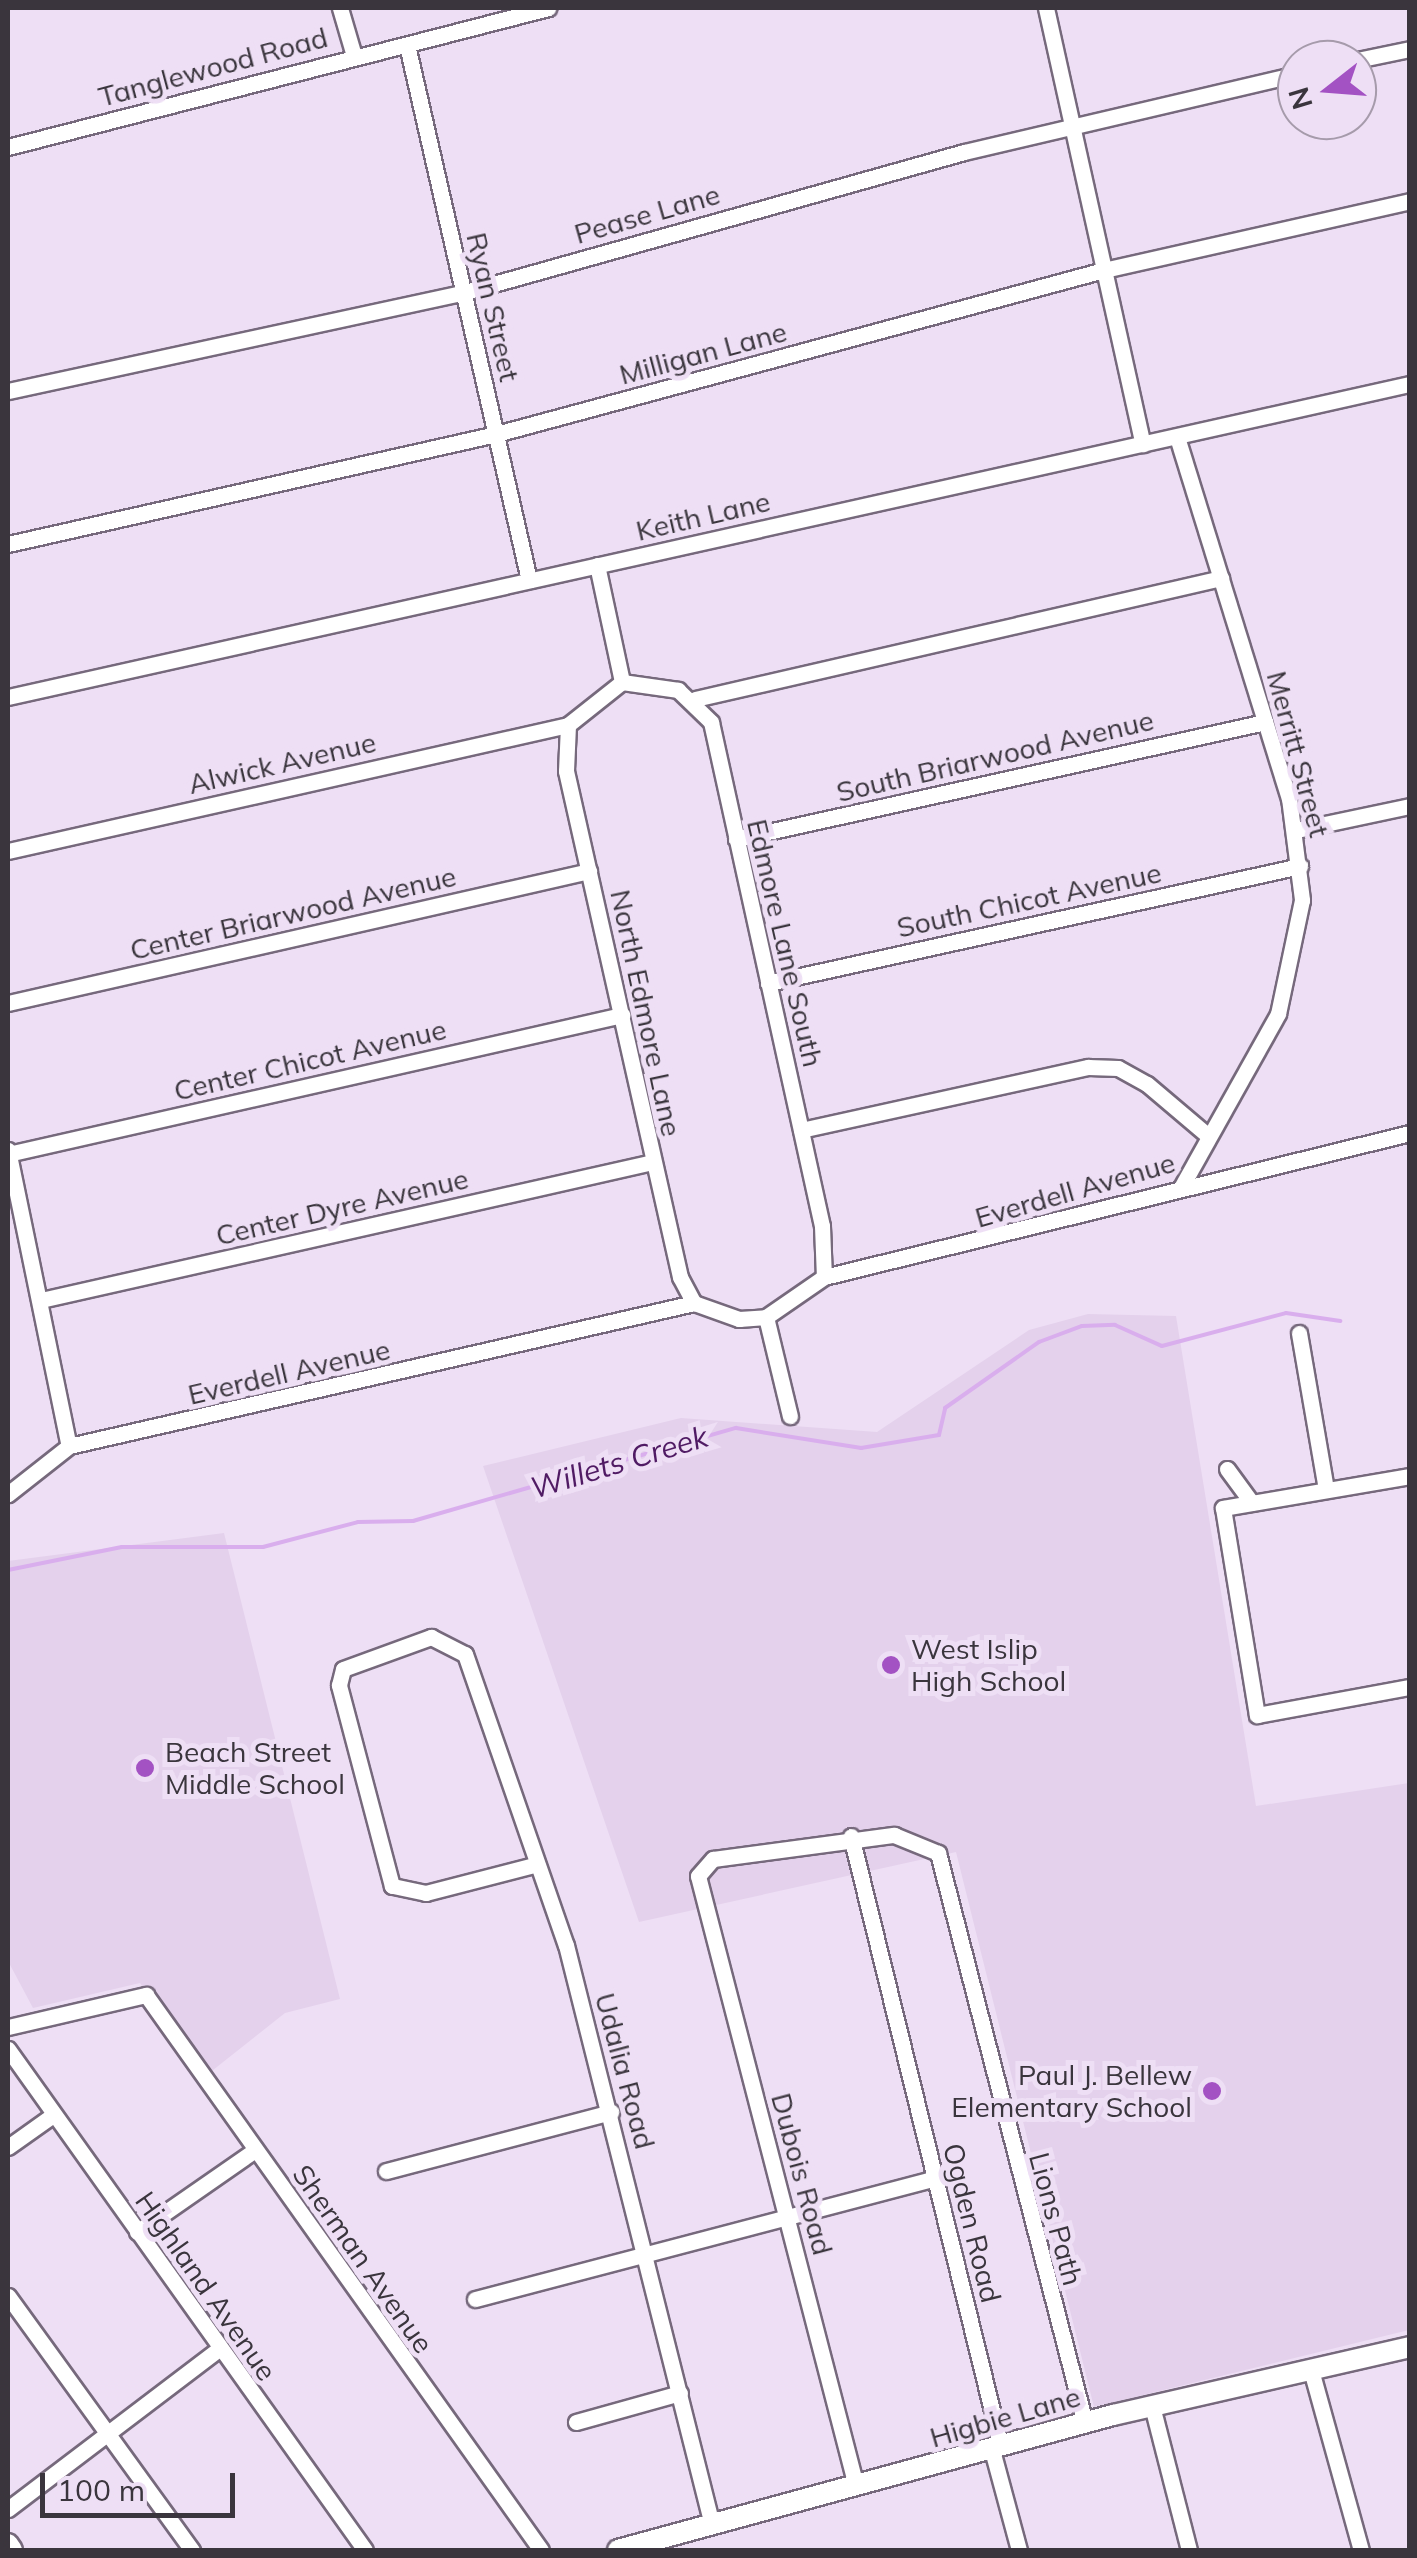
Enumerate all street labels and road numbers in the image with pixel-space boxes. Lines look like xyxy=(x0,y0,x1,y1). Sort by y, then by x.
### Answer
street label: Tanglewood Road xyxy=(95,20,331,114)
street label: Pease Lane xyxy=(570,177,724,251)
street label: Ryan Street xyxy=(460,229,526,385)
street label: Milligan Lane xyxy=(616,315,790,391)
street label: Keith Lane xyxy=(633,484,773,548)
street label: Merritt Street xyxy=(1260,667,1336,841)
street label: South Briarwood Avenue xyxy=(833,703,1157,809)
street label: Alwick Avenue xyxy=(185,725,379,801)
street label: Edmore Lane South xyxy=(740,816,830,1070)
street label: South Chicot Avenue xyxy=(894,856,1164,944)
street label: Center Briarwood Avenue xyxy=(127,859,459,967)
street label: North Edmore Lane xyxy=(603,887,689,1139)
street label: Center Chicot Avenue xyxy=(171,1012,449,1108)
street label: Everdell Avenue xyxy=(971,1145,1179,1235)
street label: Center Dyre Avenue xyxy=(213,1162,471,1252)
street label: Everdell Avenue xyxy=(185,1332,393,1412)
street label: Udalia Road xyxy=(588,1989,662,2153)
street label: Dubois Road xyxy=(764,2089,840,2259)
street label: Ogden Road xyxy=(936,2140,1008,2306)
street label: Lions Path xyxy=(1022,2149,1090,2289)
street label: Sherman Avenue xyxy=(286,2158,440,2360)
street label: Highland Avenue xyxy=(128,2185,284,2387)
street label: Higbie Lane xyxy=(926,2380,1084,2454)

